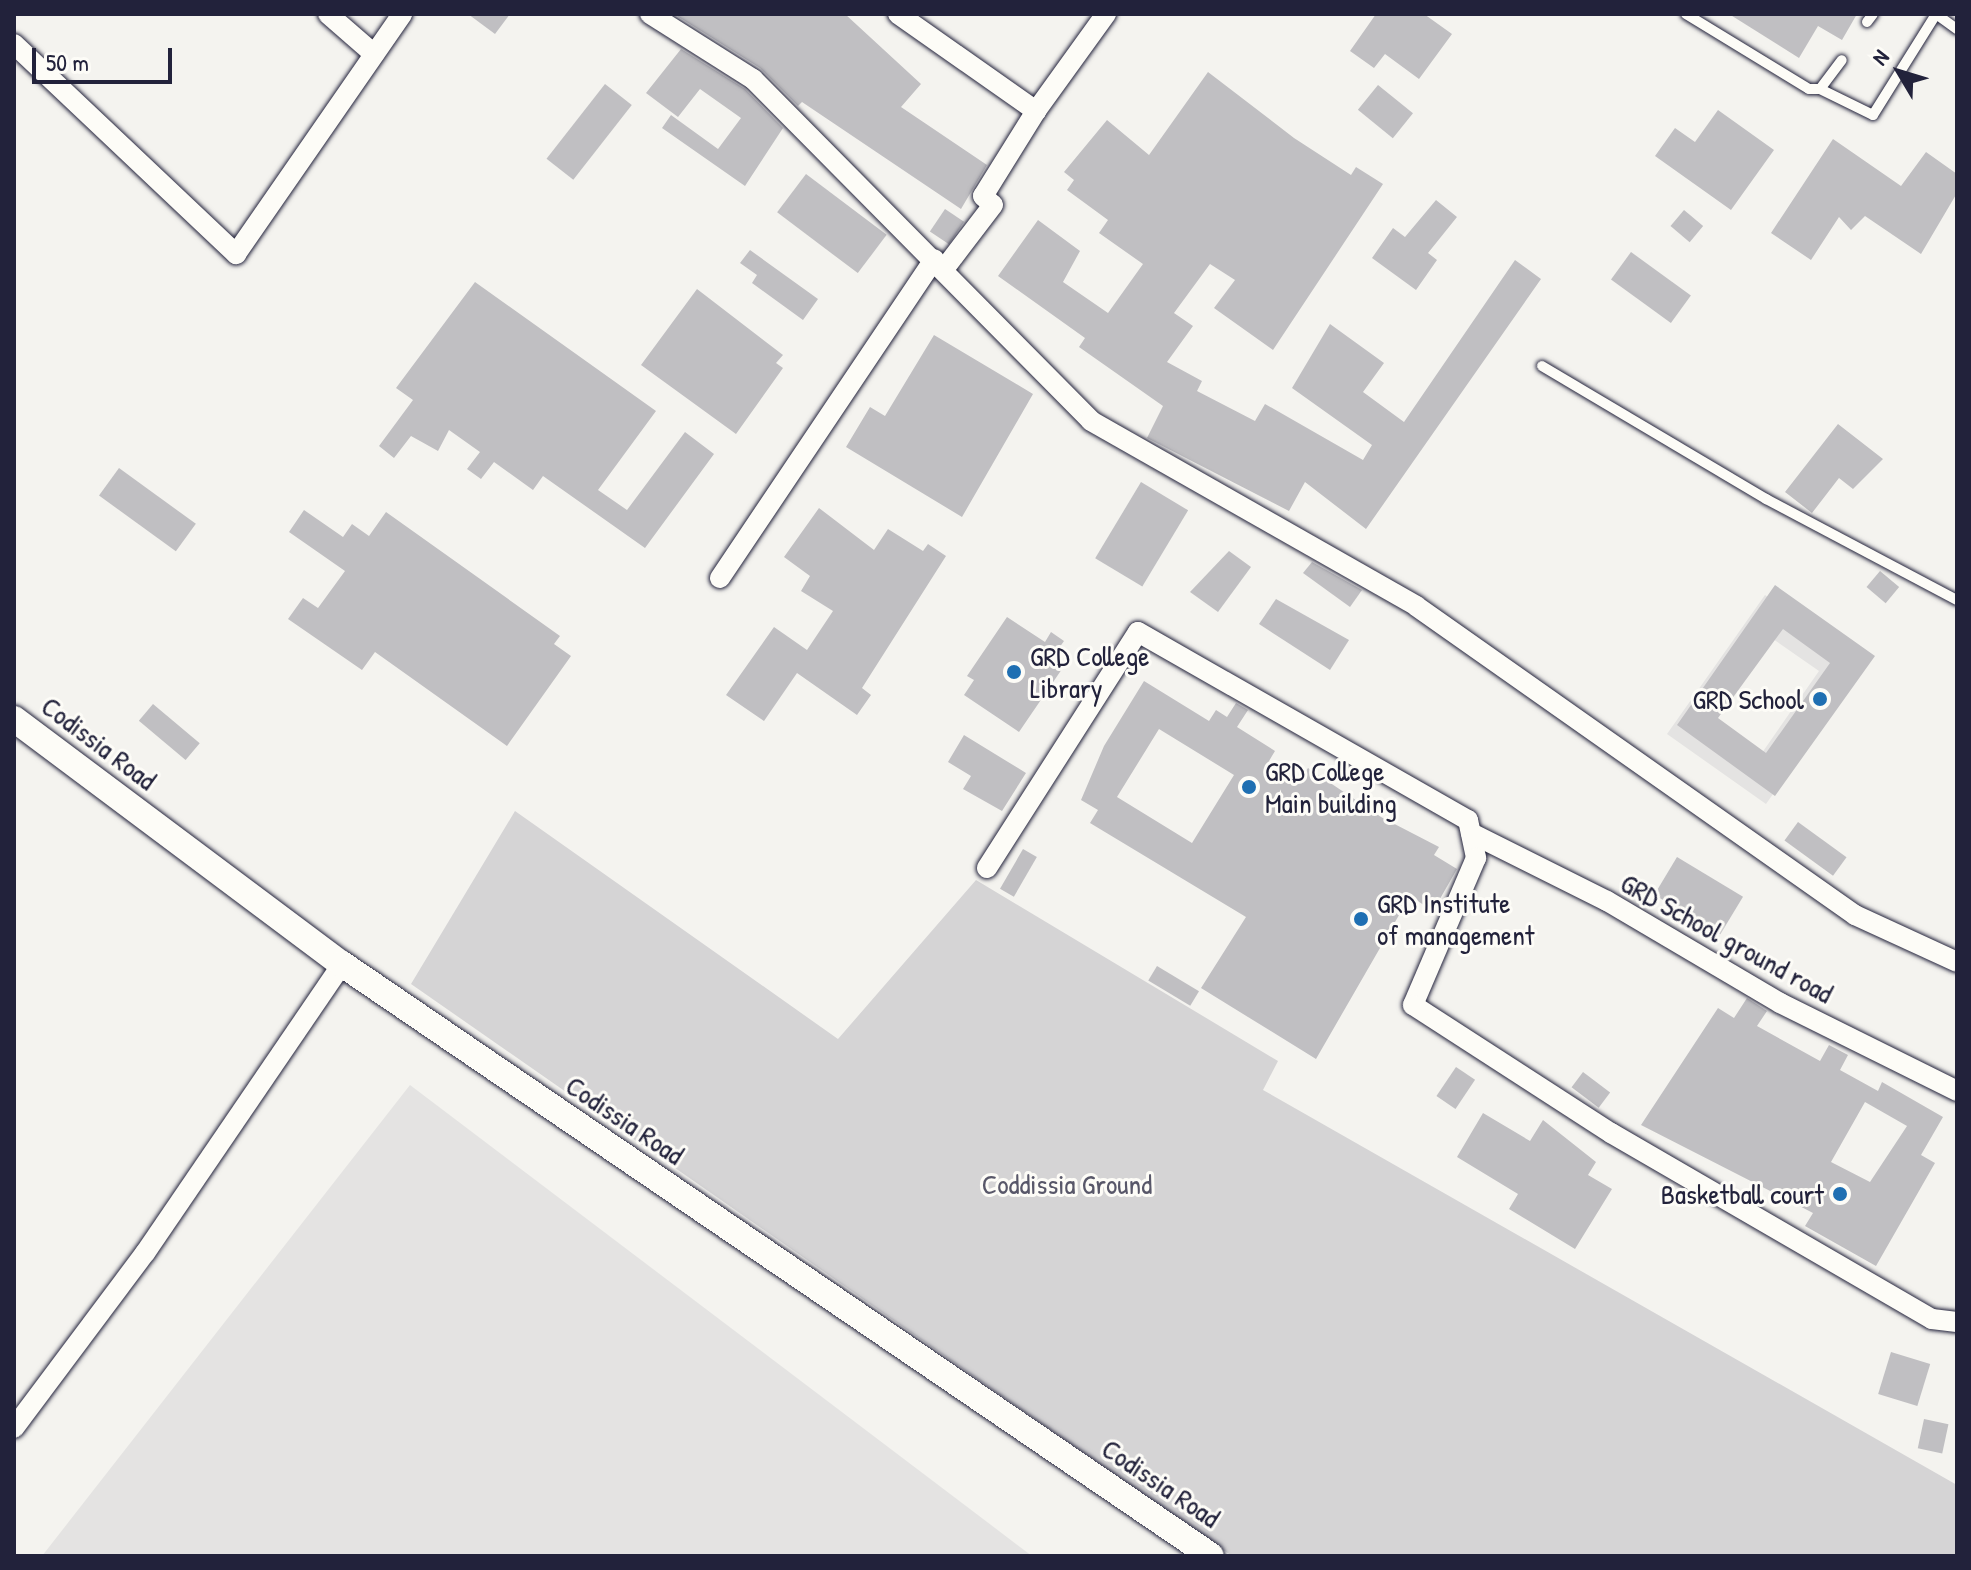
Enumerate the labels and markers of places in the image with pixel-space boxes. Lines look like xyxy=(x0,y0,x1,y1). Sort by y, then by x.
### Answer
place label: GRD College Library xyxy=(1030,639,1149,705)
marker: GRD College Library xyxy=(1005,663,1023,681)
place label: GRD School xyxy=(1693,682,1804,716)
marker: GRD School xyxy=(1811,690,1829,708)
place label: GRD College Main building xyxy=(1265,754,1397,820)
marker: GRD College Main building xyxy=(1240,778,1258,796)
place label: GRD Institute of management xyxy=(1377,886,1534,952)
marker: GRD Institute of management xyxy=(1352,910,1370,928)
place label: Basketball court xyxy=(1661,1177,1824,1211)
marker: Basketball court xyxy=(1831,1185,1849,1203)

